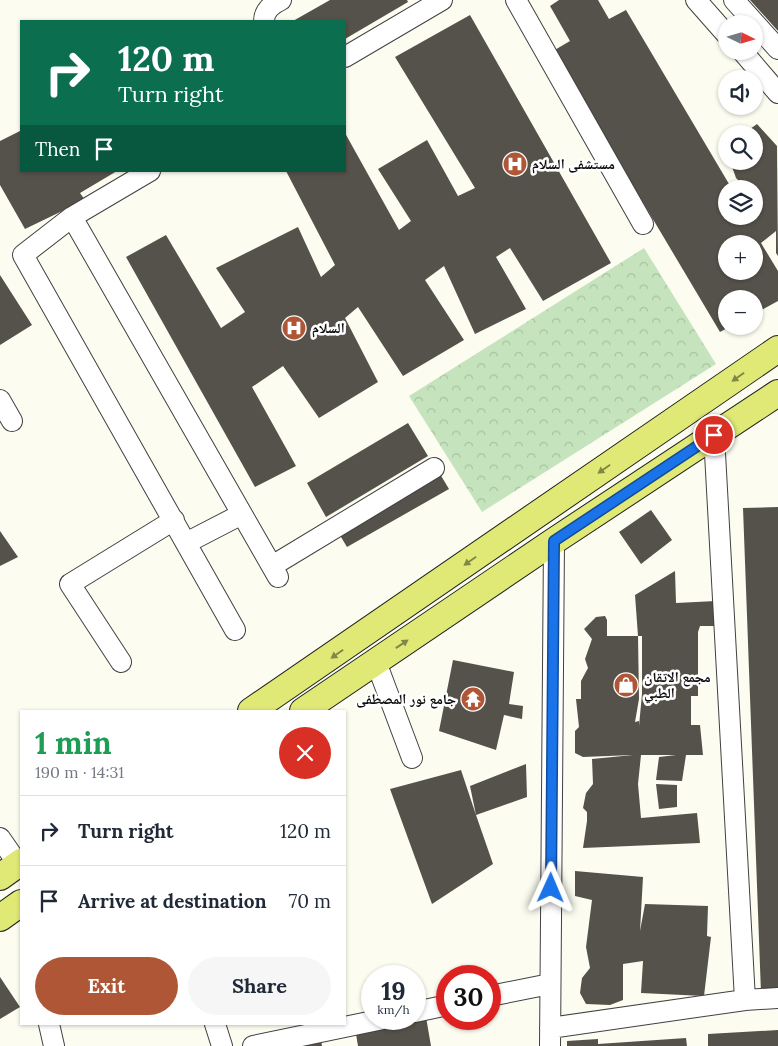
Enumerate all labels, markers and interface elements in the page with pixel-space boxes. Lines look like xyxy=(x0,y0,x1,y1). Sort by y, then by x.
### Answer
north arrow xyxy=(718,15,762,60)
map controls xyxy=(718,15,763,335)
text: 120 m xyxy=(118,36,215,81)
icon: right xyxy=(35,40,100,105)
button: sound xyxy=(718,70,763,115)
text: Turn right xyxy=(118,80,223,108)
button: search xyxy=(718,125,763,170)
icon: arrive xyxy=(90,135,118,163)
text: Then xyxy=(35,137,80,161)
hospital icon: مستشفى السلام xyxy=(502,151,528,177)
place label: مستشفى السلام xyxy=(532,155,615,174)
button: layers xyxy=(718,180,763,225)
button: + xyxy=(718,235,763,280)
button: − xyxy=(718,290,763,335)
hospital icon: السلام xyxy=(281,315,307,341)
place label: السلام xyxy=(312,319,345,338)
one-way arrow xyxy=(731,372,745,382)
pin xyxy=(693,414,735,456)
icon: arrive xyxy=(700,421,728,449)
one-way arrow xyxy=(597,464,611,474)
one-way arrow xyxy=(464,556,477,566)
one-way arrow xyxy=(395,640,408,649)
one-way arrow xyxy=(330,649,343,658)
place label: مجمع الاتقان الطبي xyxy=(644,668,711,704)
shop icon: مجمع الاتقان الطبي xyxy=(613,672,639,698)
temple icon: جامع نور المصطفى xyxy=(460,686,486,712)
place label: جامع نور المصطفى xyxy=(356,690,456,709)
text: 1 min xyxy=(35,724,112,762)
button: close xyxy=(279,727,331,779)
text: 190 m · 14:31 xyxy=(35,762,124,782)
icon: right xyxy=(35,817,63,845)
text: Turn right xyxy=(78,819,174,843)
text: 120 m xyxy=(280,819,331,843)
position arrow xyxy=(524,861,576,913)
icon: arrive xyxy=(35,887,63,915)
text: Arrive at destination xyxy=(78,889,267,913)
text: 70 m xyxy=(288,889,331,913)
button: Exit xyxy=(35,957,178,1015)
button: Share xyxy=(188,957,331,1015)
speed limit sign: 30 xyxy=(436,965,501,1030)
text: 19 xyxy=(381,975,406,1007)
text: km/h xyxy=(377,1002,410,1017)

